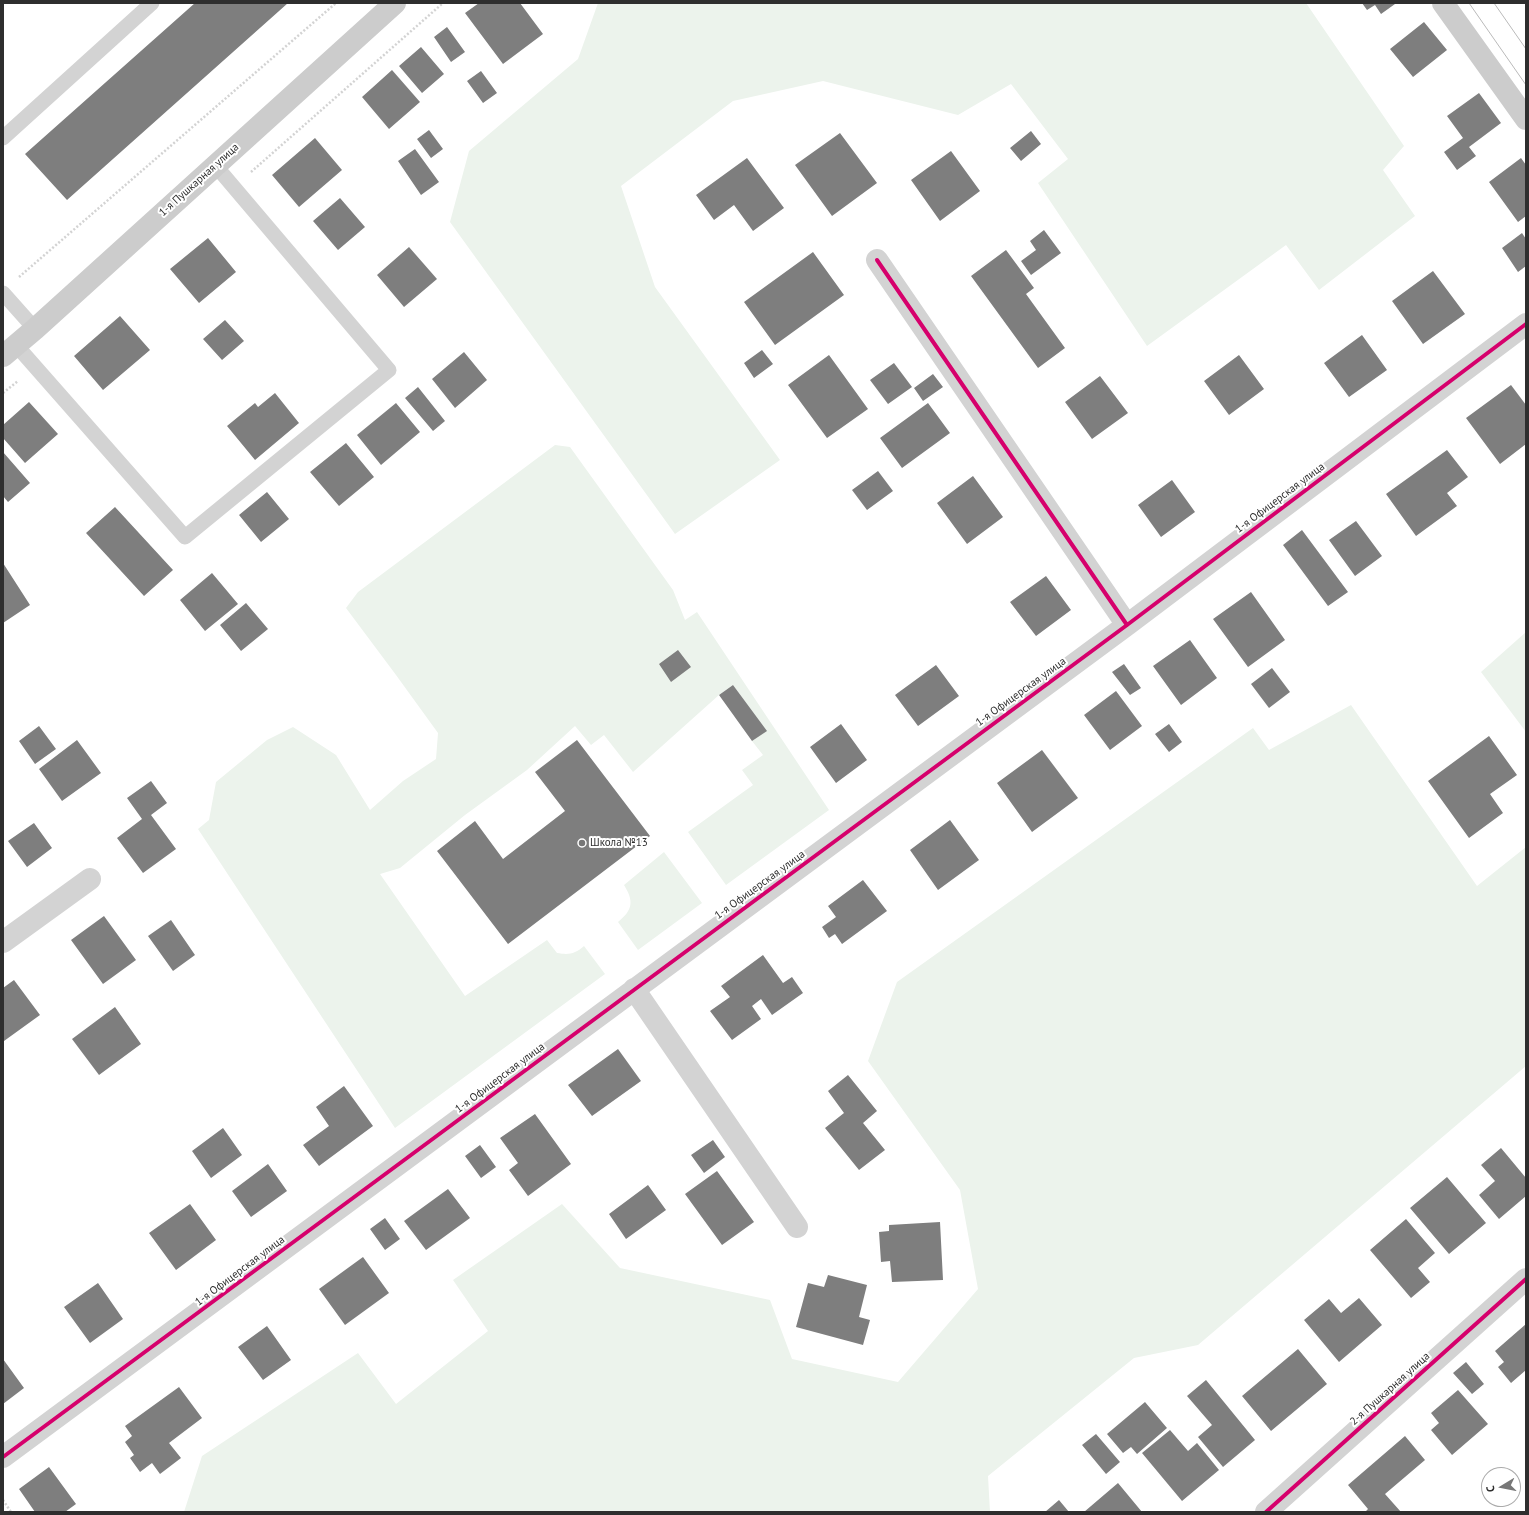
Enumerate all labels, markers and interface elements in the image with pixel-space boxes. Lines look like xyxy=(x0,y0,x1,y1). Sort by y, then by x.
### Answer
street label: 1-я Пушкарная улица xyxy=(156,141,242,219)
street label: 1-я Офицерская улица xyxy=(1233,460,1327,536)
street label: 1-я Офицерская улица xyxy=(973,655,1069,729)
place label: Школа №13 xyxy=(590,836,648,850)
marker: Школа №13 xyxy=(577,838,587,848)
street label: 1-я Офицерская улица xyxy=(712,848,808,922)
street label: 1-я Офицерская улица xyxy=(453,1040,547,1116)
street label: 1-я Офицерская улица xyxy=(193,1233,287,1309)
street label: 2-я Пушкарная улица xyxy=(1347,1350,1433,1428)
north arrow xyxy=(1481,1467,1521,1507)
text: С xyxy=(1483,1485,1498,1493)

